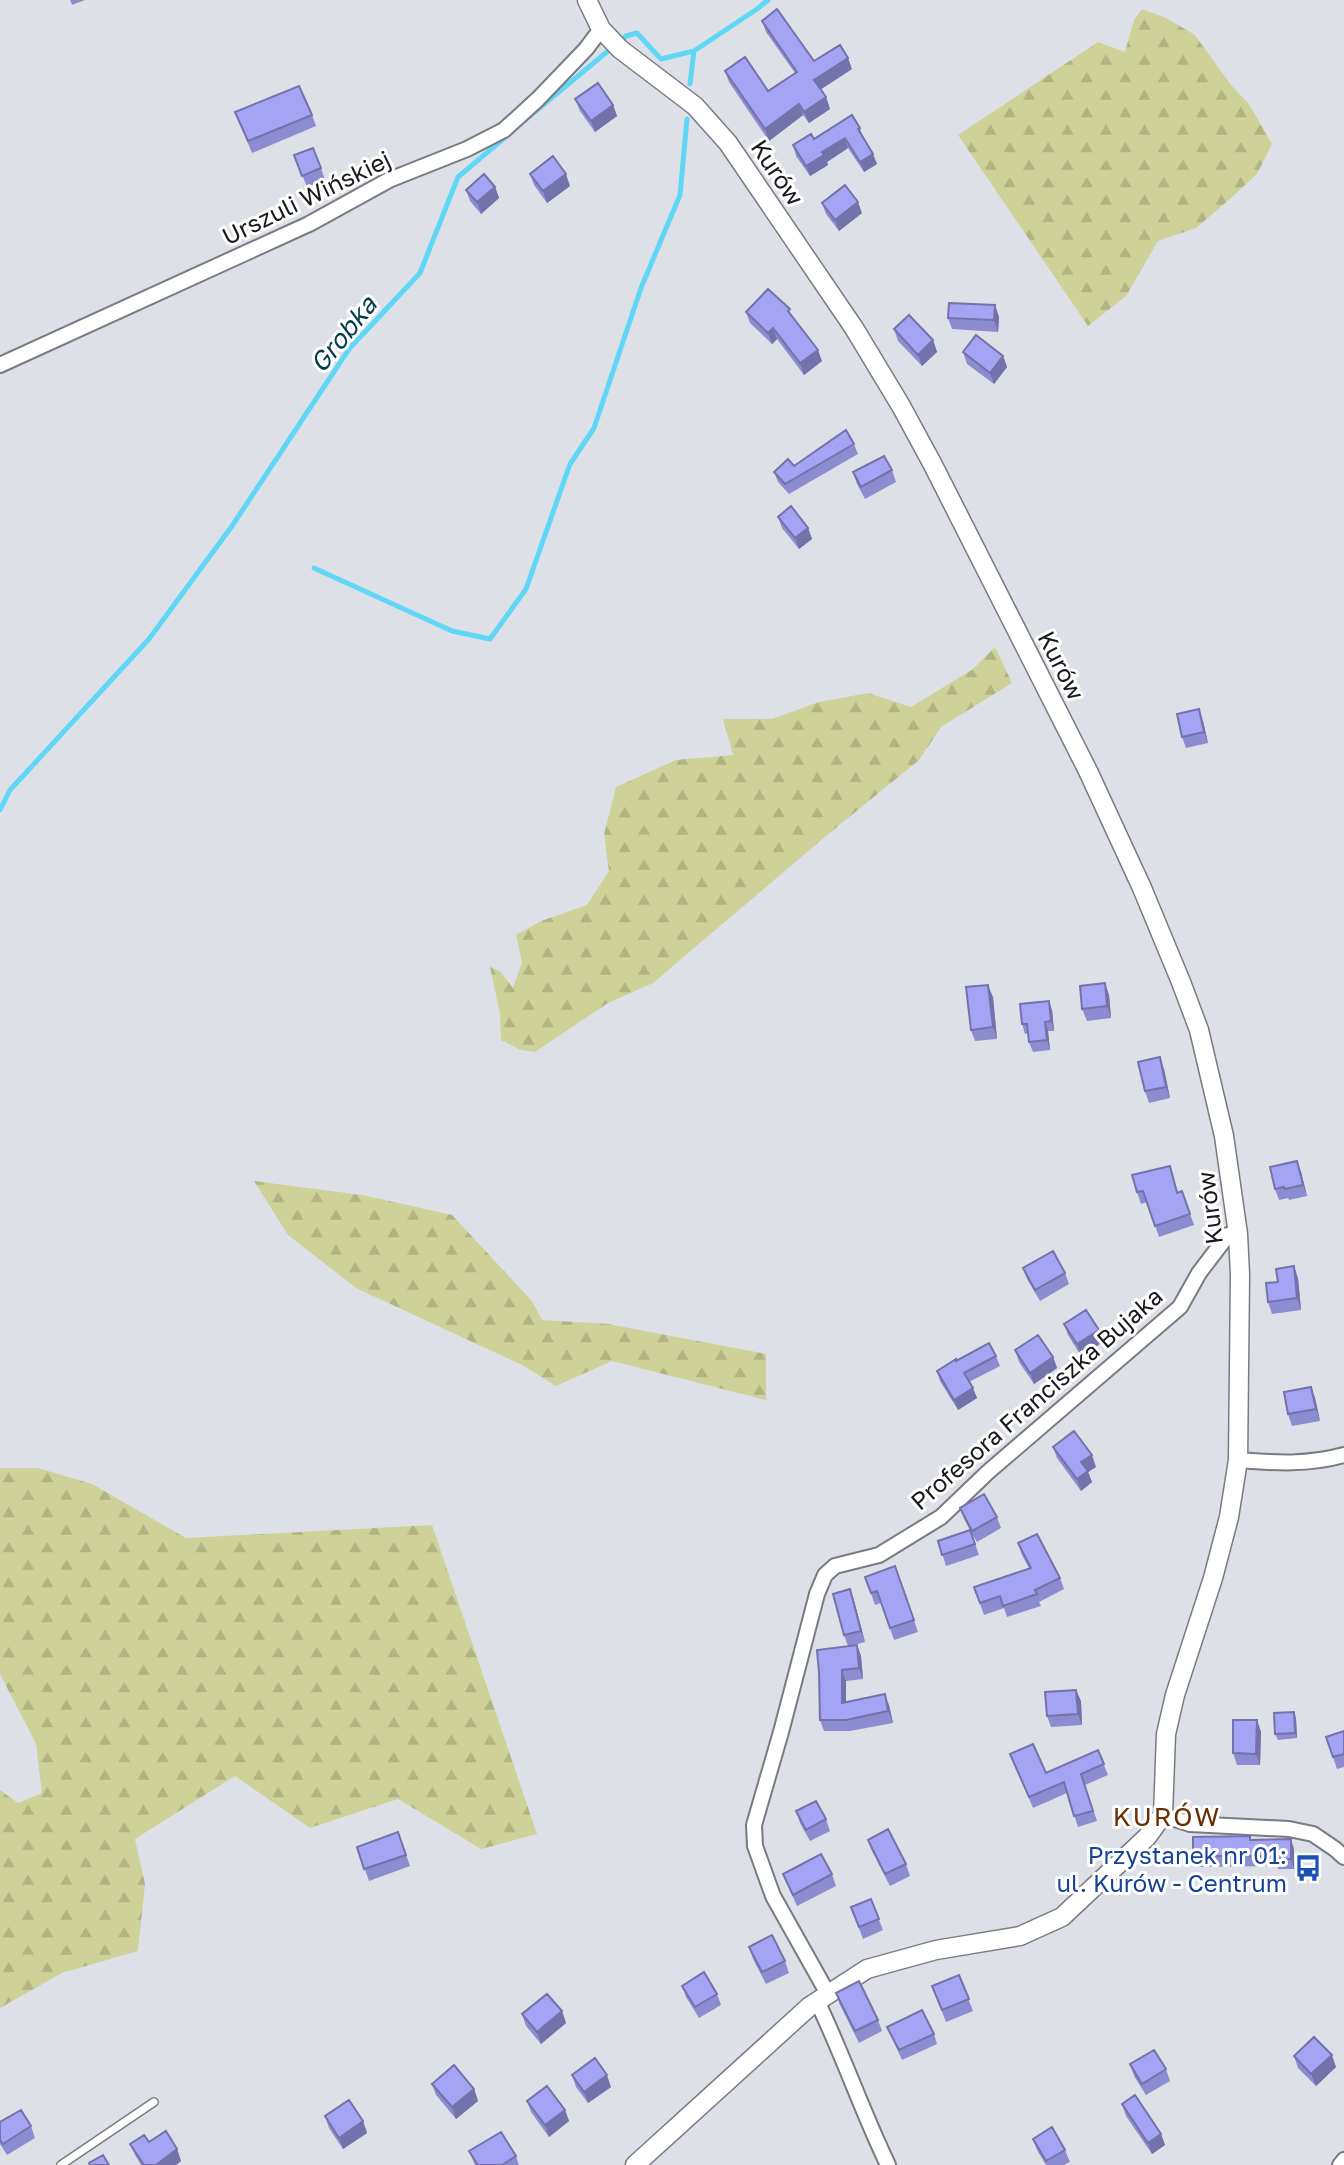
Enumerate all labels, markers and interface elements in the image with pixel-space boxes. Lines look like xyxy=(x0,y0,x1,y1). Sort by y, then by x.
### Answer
street label: Kurów xyxy=(745,133,811,211)
street label: Urszuli Wińskiej xyxy=(217,144,395,250)
water label: Grobka xyxy=(303,289,384,378)
street label: Kurów xyxy=(1032,626,1092,704)
street label: Kurów xyxy=(1190,1170,1228,1246)
street label: Profesora Franciszka Bujaka xyxy=(904,1281,1168,1515)
district label: KURÓW xyxy=(1113,1801,1221,1832)
place label: Przystanek nr 01: ul. Kurów - Centrum xyxy=(1056,1840,1287,1897)
bus stop icon: Przystanek nr 01: ul. Kurów - Centrum xyxy=(1293,1853,1323,1883)

